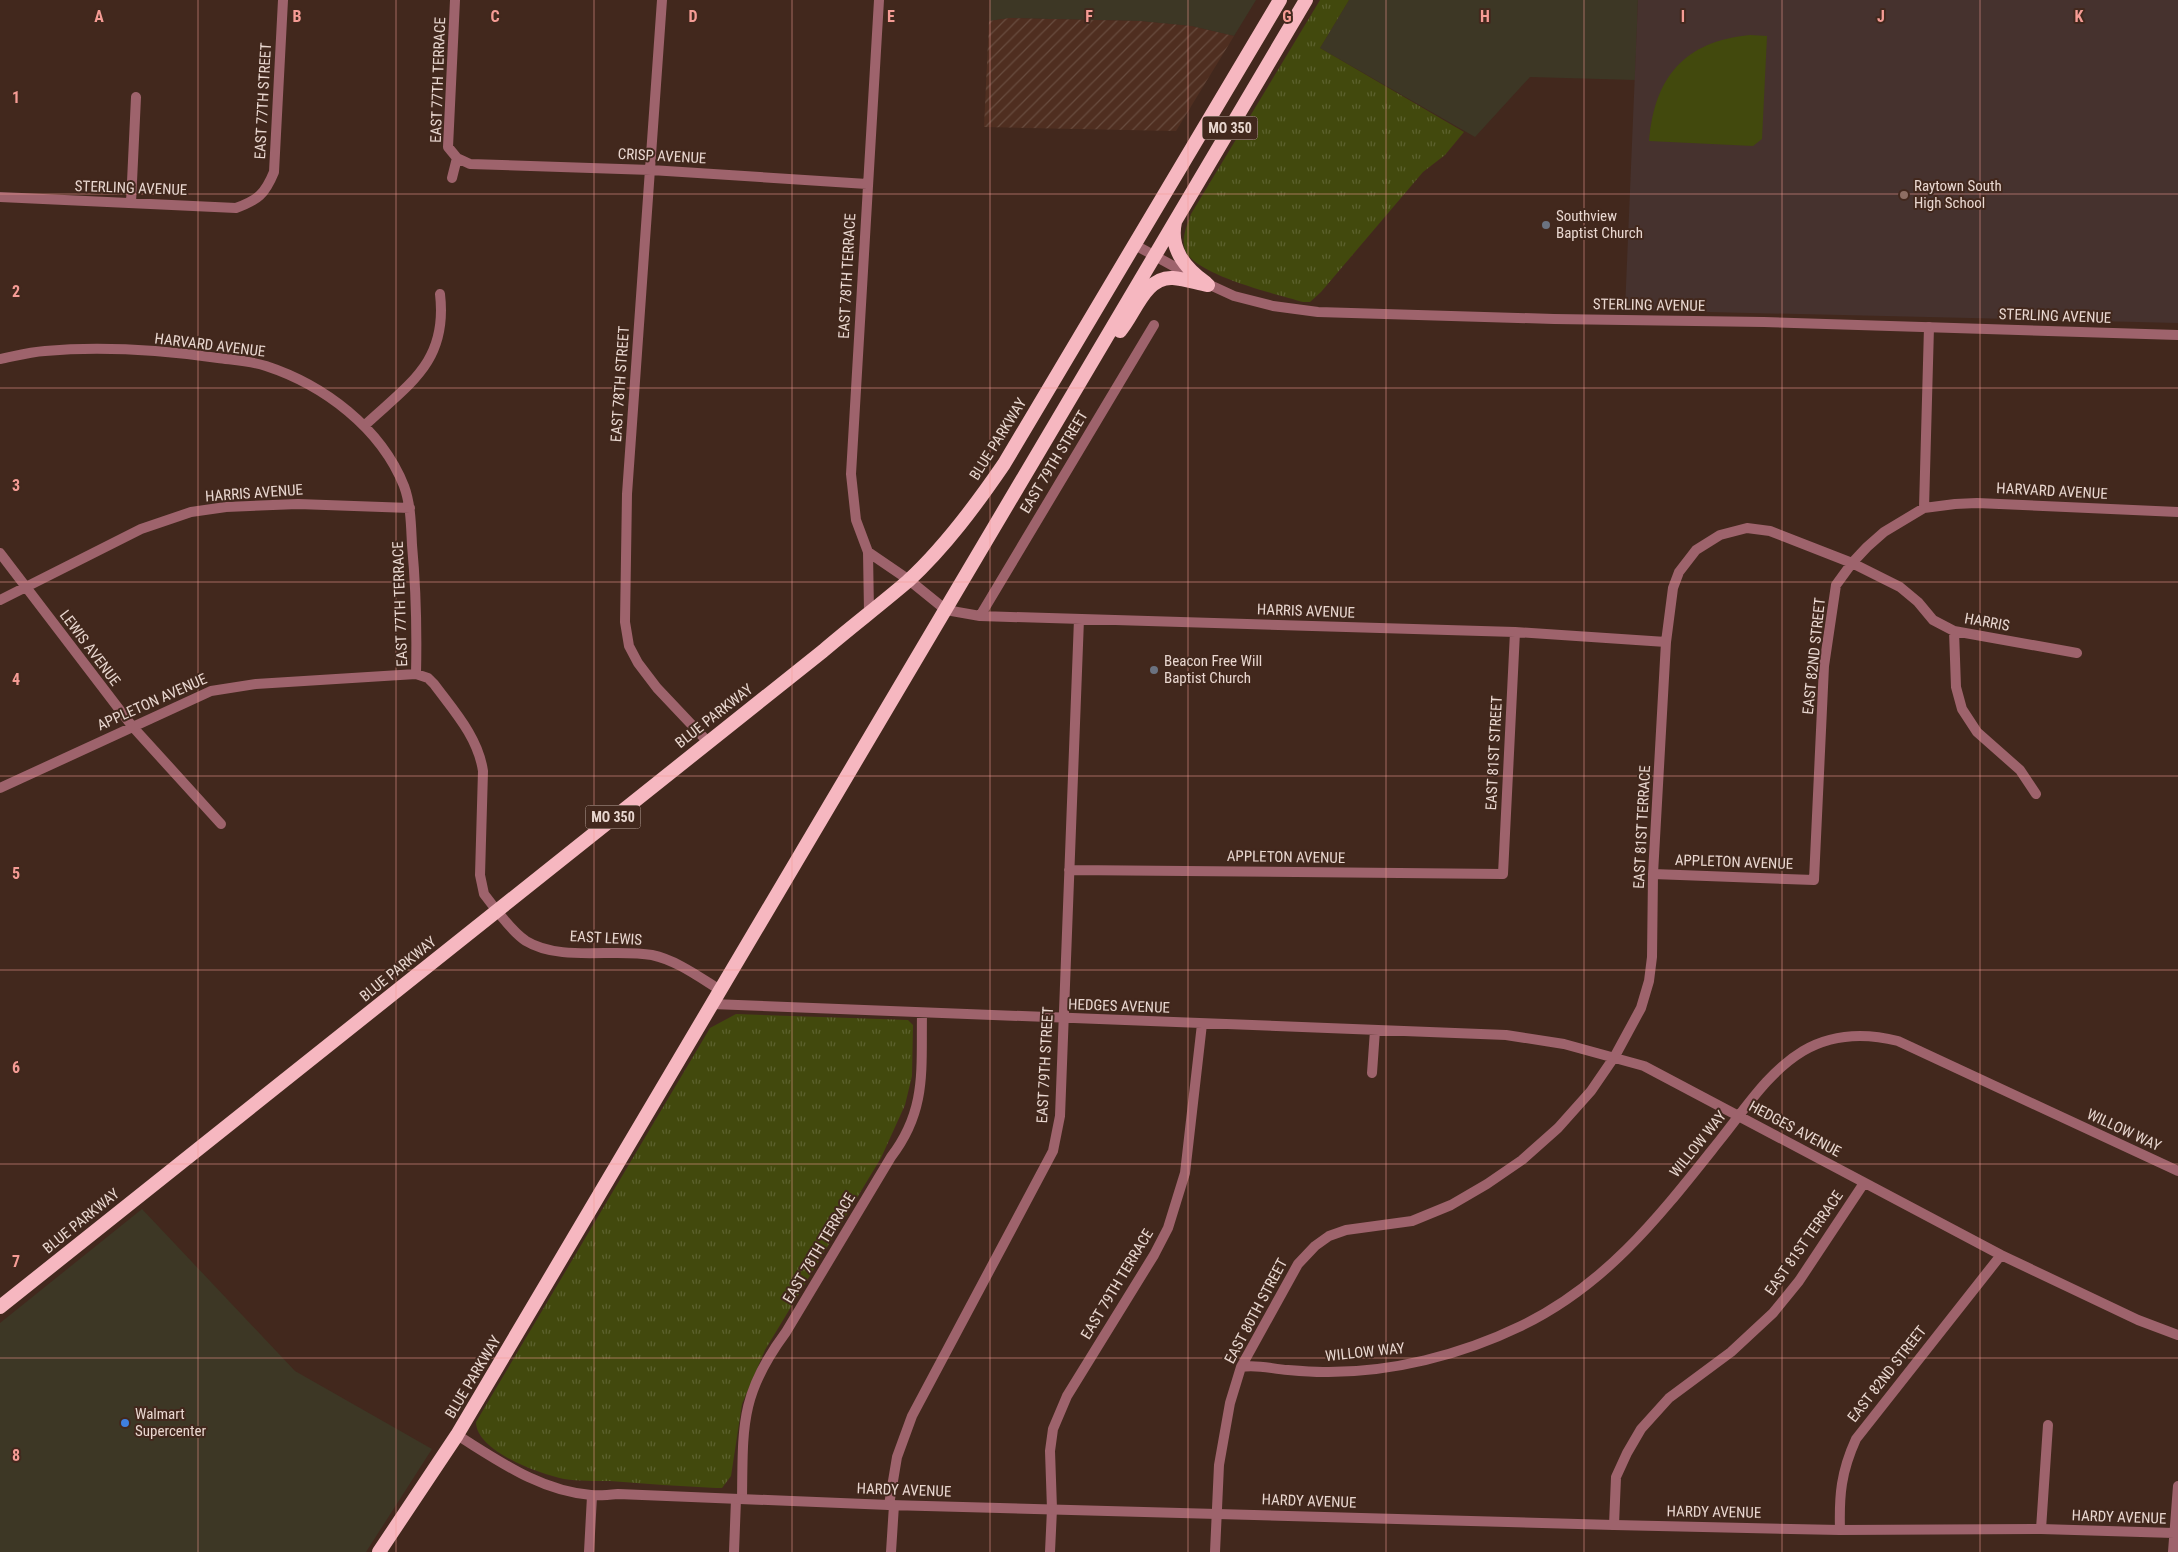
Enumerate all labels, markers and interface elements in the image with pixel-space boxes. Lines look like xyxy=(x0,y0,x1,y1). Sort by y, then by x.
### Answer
text: A xyxy=(94,7,104,26)
text: B xyxy=(293,7,302,26)
text: C xyxy=(490,7,500,26)
text: D xyxy=(688,7,698,26)
text: E xyxy=(887,7,895,26)
text: F xyxy=(1085,7,1093,26)
text: G xyxy=(1282,7,1292,26)
text: H xyxy=(1480,7,1490,26)
text: I xyxy=(1681,7,1685,26)
text: J xyxy=(1877,7,1885,26)
text: K xyxy=(2075,7,2084,26)
street label: EAST 77TH TERRACE xyxy=(427,17,449,143)
street label: EAST 77TH STREET xyxy=(251,42,275,160)
text: 1 xyxy=(12,88,20,107)
road number: MO 350 xyxy=(1202,116,1258,140)
street label: CRISP AVENUE xyxy=(617,145,707,167)
street label: STERLING AVENUE xyxy=(74,177,188,199)
place label: Raytown South High School xyxy=(1914,177,2002,212)
marker: Raytown South High School xyxy=(1898,189,1910,201)
place label: Southview Baptist Church xyxy=(1556,207,1643,242)
street label: EAST 78TH TERRACE xyxy=(835,213,859,339)
marker: Southview Baptist Church xyxy=(1540,219,1552,231)
text: 2 xyxy=(12,282,20,301)
street label: STERLING AVENUE xyxy=(1593,295,1705,315)
street label: STERLING AVENUE xyxy=(1998,305,2112,327)
street label: EAST 78TH STREET xyxy=(607,325,633,443)
street label: HARVARD AVENUE xyxy=(154,329,266,361)
street label: BLUE PARKWAY xyxy=(966,395,1030,483)
street label: EAST 79TH STREET xyxy=(1016,407,1092,517)
text: 3 xyxy=(12,476,20,495)
street label: HARVARD AVENUE xyxy=(1996,479,2108,503)
street label: HARRIS AVENUE xyxy=(204,481,304,505)
street label: EAST 77TH TERRACE xyxy=(389,541,411,667)
street label: EAST 82ND STREET xyxy=(1799,597,1829,715)
street label: HARRIS AVENUE xyxy=(1257,600,1355,622)
street label: LEWIS AVENUE xyxy=(56,607,124,689)
street label: HARRIS xyxy=(1963,609,2011,635)
place label: Beacon Free Will Baptist Church xyxy=(1164,652,1262,687)
marker: Beacon Free Will Baptist Church xyxy=(1148,664,1160,676)
text: 4 xyxy=(12,670,20,689)
street label: APPLETON AVENUE xyxy=(94,670,210,734)
street label: BLUE PARKWAY xyxy=(672,680,756,752)
street label: EAST 81ST STREET xyxy=(1482,695,1506,811)
street label: EAST 81ST TERRACE xyxy=(1630,765,1654,889)
road number: MO 350 xyxy=(586,806,640,829)
street label: APPLETON AVENUE xyxy=(1227,847,1345,867)
street label: APPLETON AVENUE xyxy=(1675,851,1793,873)
text: 5 xyxy=(12,864,20,883)
street label: EAST LEWIS xyxy=(569,927,643,949)
street label: BLUE PARKWAY xyxy=(356,933,440,1005)
street label: HEDGES AVENUE xyxy=(1068,995,1170,1017)
street label: EAST 79TH STREET xyxy=(1033,1006,1057,1124)
text: 6 xyxy=(12,1058,20,1077)
street label: HEDGES AVENUE xyxy=(1746,1097,1844,1161)
street label: WILLOW WAY xyxy=(2084,1105,2164,1155)
street label: WILLOW WAY xyxy=(1666,1107,1730,1181)
street label: BLUE PARKWAY xyxy=(39,1185,123,1257)
street label: EAST 81ST TERRACE xyxy=(1761,1187,1847,1299)
street label: EAST 78TH TERRACE xyxy=(779,1190,859,1306)
street label: EAST 79TH TERRACE xyxy=(1077,1226,1157,1342)
text: 7 xyxy=(12,1252,20,1271)
street label: EAST 80TH STREET xyxy=(1221,1255,1291,1367)
street label: EAST 82ND STREET xyxy=(1844,1322,1930,1426)
street label: BLUE PARKWAY xyxy=(441,1332,505,1422)
street label: WILLOW WAY xyxy=(1324,1339,1406,1365)
place label: Walmart Supercenter xyxy=(135,1405,207,1440)
marker: Walmart Supercenter xyxy=(119,1417,131,1429)
text: 8 xyxy=(12,1446,20,1465)
street label: HARDY AVENUE xyxy=(856,1479,952,1501)
street label: HARDY AVENUE xyxy=(1261,1490,1357,1512)
street label: HARDY AVENUE xyxy=(1667,1502,1761,1522)
street label: HARDY AVENUE xyxy=(2071,1506,2167,1528)

